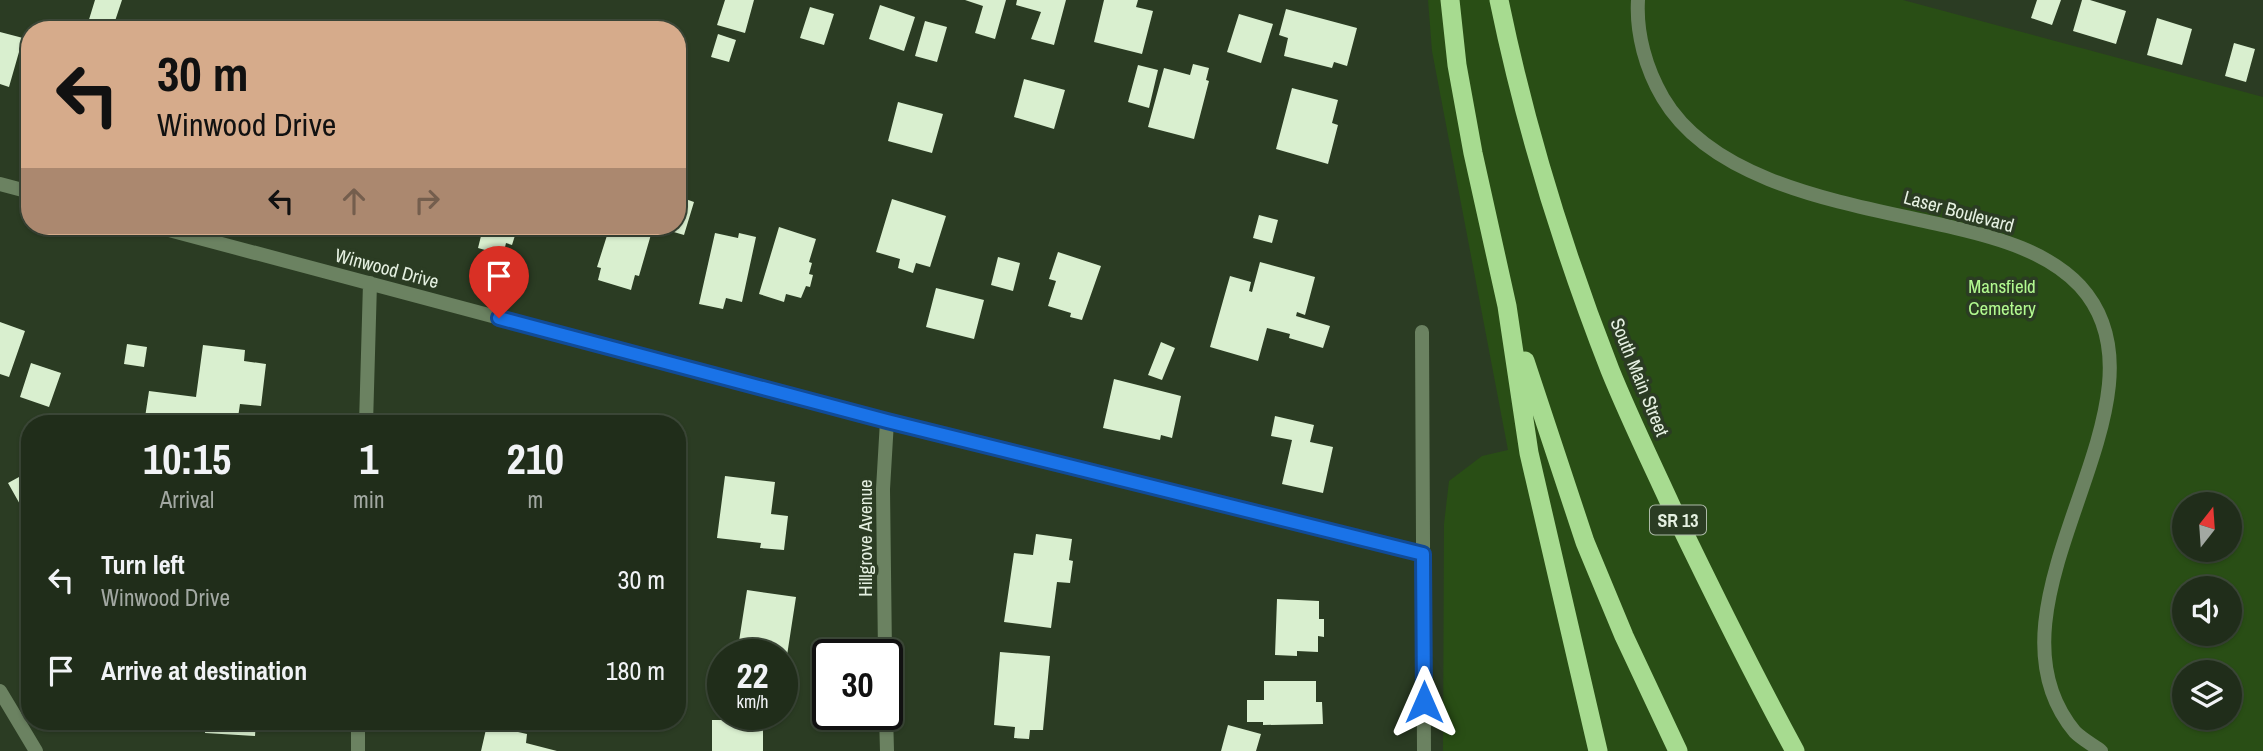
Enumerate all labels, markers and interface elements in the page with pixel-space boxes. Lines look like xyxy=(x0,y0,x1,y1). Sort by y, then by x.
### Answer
text: 30 m xyxy=(157,40,249,106)
icon: left xyxy=(42,49,133,140)
text: Winwood Drive xyxy=(157,103,336,146)
icon: left xyxy=(262,182,300,220)
icon: ahead xyxy=(335,182,373,220)
icon: right xyxy=(408,182,446,220)
street label: Laser Boulevard xyxy=(1901,184,2017,238)
street label: Winwood Drive xyxy=(332,242,442,294)
pin xyxy=(469,246,529,318)
icon: arrive xyxy=(480,257,518,295)
park label: Mansfield Cemetery xyxy=(1968,273,2036,321)
street label: South Main Street xyxy=(1604,314,1676,441)
text: 10:15 xyxy=(143,431,231,487)
text: 1 xyxy=(359,431,378,487)
text: 210 xyxy=(507,431,564,487)
street label: Hillgrove Avenue xyxy=(852,479,878,597)
text: Arrival xyxy=(160,484,214,515)
text: min xyxy=(353,484,385,515)
text: m xyxy=(527,484,543,515)
north arrow xyxy=(2172,492,2242,562)
map controls xyxy=(2172,492,2242,730)
road number: SR 13 xyxy=(1650,506,1706,534)
text: Turn left xyxy=(101,547,185,582)
icon: left xyxy=(42,561,80,599)
text: 30 m xyxy=(618,562,665,597)
button: sound xyxy=(2172,576,2242,646)
text: Winwood Drive xyxy=(101,582,230,613)
speed limit sign: 30 xyxy=(812,639,903,730)
icon: arrive xyxy=(42,652,80,690)
text: 22 xyxy=(737,652,768,699)
text: Arrive at destination xyxy=(101,653,307,688)
text: 180 m xyxy=(606,653,665,688)
button: layers xyxy=(2172,660,2242,730)
position arrow xyxy=(1387,665,1461,739)
text: km/h xyxy=(737,689,769,714)

